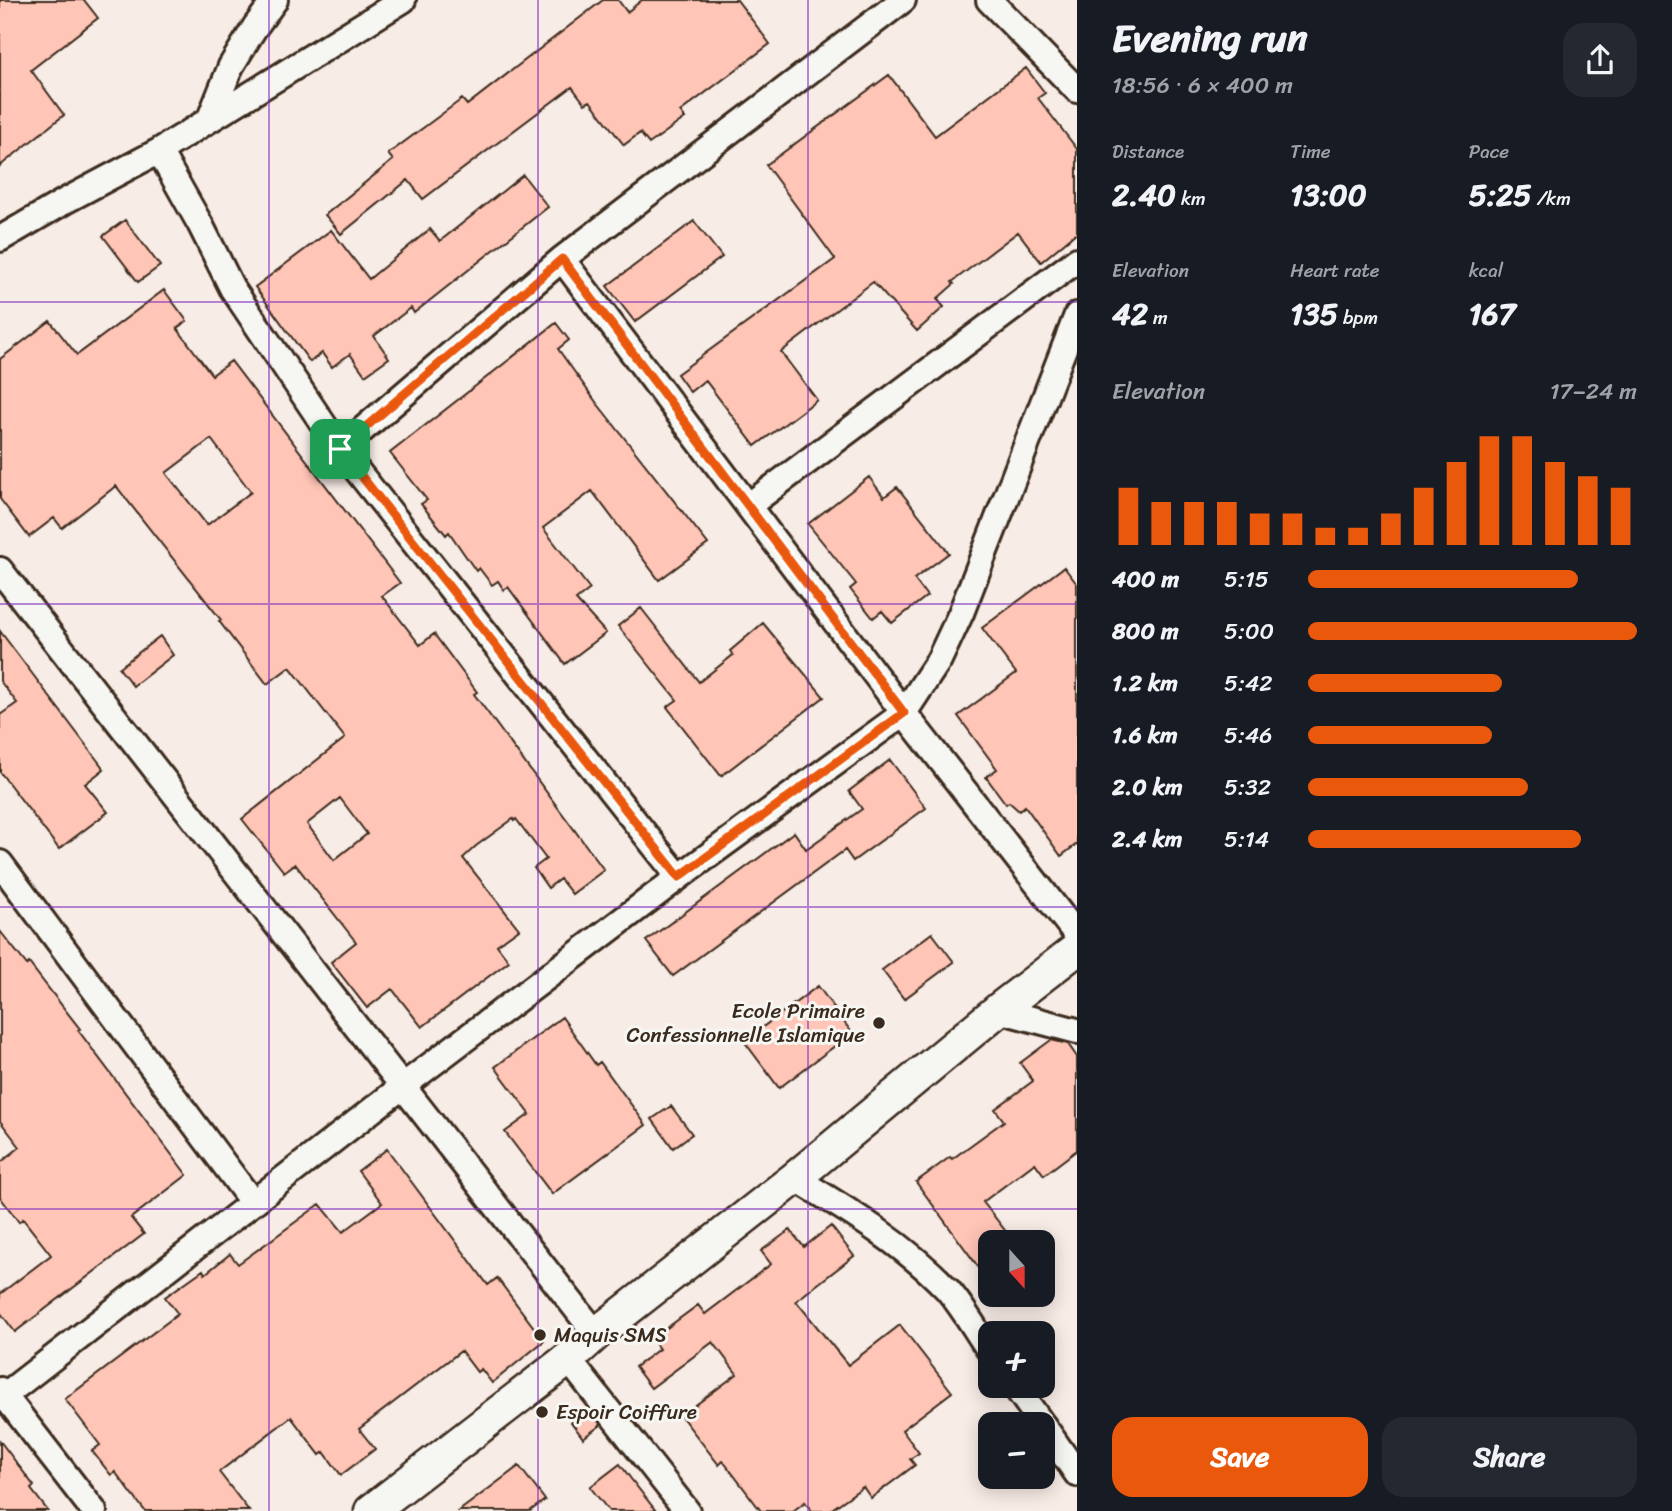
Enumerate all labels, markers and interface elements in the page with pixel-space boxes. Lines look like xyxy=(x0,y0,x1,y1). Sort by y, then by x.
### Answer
text: Evening run xyxy=(1112,5,1308,72)
button: share xyxy=(1563,23,1637,97)
text: 18:56 · 6 × 400 m xyxy=(1112,65,1293,106)
text: Distance xyxy=(1112,135,1184,168)
text: Time xyxy=(1290,135,1331,168)
text: Pace xyxy=(1469,135,1509,168)
text: 2.40 xyxy=(1112,168,1176,222)
text: 13:00 xyxy=(1290,168,1367,222)
text: 5:25 xyxy=(1469,168,1532,222)
text: km xyxy=(1176,182,1206,215)
text: /km xyxy=(1532,182,1571,215)
text: Elevation xyxy=(1112,254,1189,287)
text: Heart rate xyxy=(1290,254,1380,287)
text: kcal xyxy=(1469,254,1503,287)
text: 42 xyxy=(1112,287,1148,341)
text: 135 xyxy=(1290,287,1338,341)
text: 167 xyxy=(1469,287,1516,341)
text: m xyxy=(1148,301,1168,334)
text: bpm xyxy=(1338,301,1378,334)
text: Elevation xyxy=(1112,371,1205,412)
text: 17–24 m xyxy=(1550,371,1637,412)
pin xyxy=(310,419,370,479)
icon: arrive xyxy=(321,430,359,468)
text: 400 m xyxy=(1112,559,1179,600)
text: 5:15 xyxy=(1224,559,1269,600)
text: 800 m xyxy=(1112,611,1179,652)
text: 5:00 xyxy=(1224,611,1274,652)
text: 1.2 km xyxy=(1112,663,1178,704)
text: 5:42 xyxy=(1224,663,1273,704)
text: 1.6 km xyxy=(1112,715,1178,756)
text: 5:46 xyxy=(1224,715,1272,756)
text: 2.0 km xyxy=(1112,767,1183,808)
text: 5:32 xyxy=(1224,767,1271,808)
text: 2.4 km xyxy=(1112,819,1182,860)
text: 5:14 xyxy=(1224,819,1269,860)
place label: Ecole Primaire Confessionnelle Islamique xyxy=(627,992,865,1054)
marker: Ecole Primaire Confessionnelle Islamique xyxy=(871,1015,887,1031)
north arrow xyxy=(978,1230,1055,1307)
map controls xyxy=(978,1230,1055,1489)
place label: Maquis SMS xyxy=(554,1316,666,1354)
button: + xyxy=(978,1321,1055,1398)
marker: Maquis SMS xyxy=(532,1327,548,1343)
place label: Espoir Coiffure xyxy=(556,1393,697,1431)
marker: Espoir Coiffure xyxy=(534,1404,550,1420)
button: − xyxy=(978,1412,1055,1489)
button: Save xyxy=(1112,1417,1368,1497)
button: Share xyxy=(1382,1417,1637,1497)

